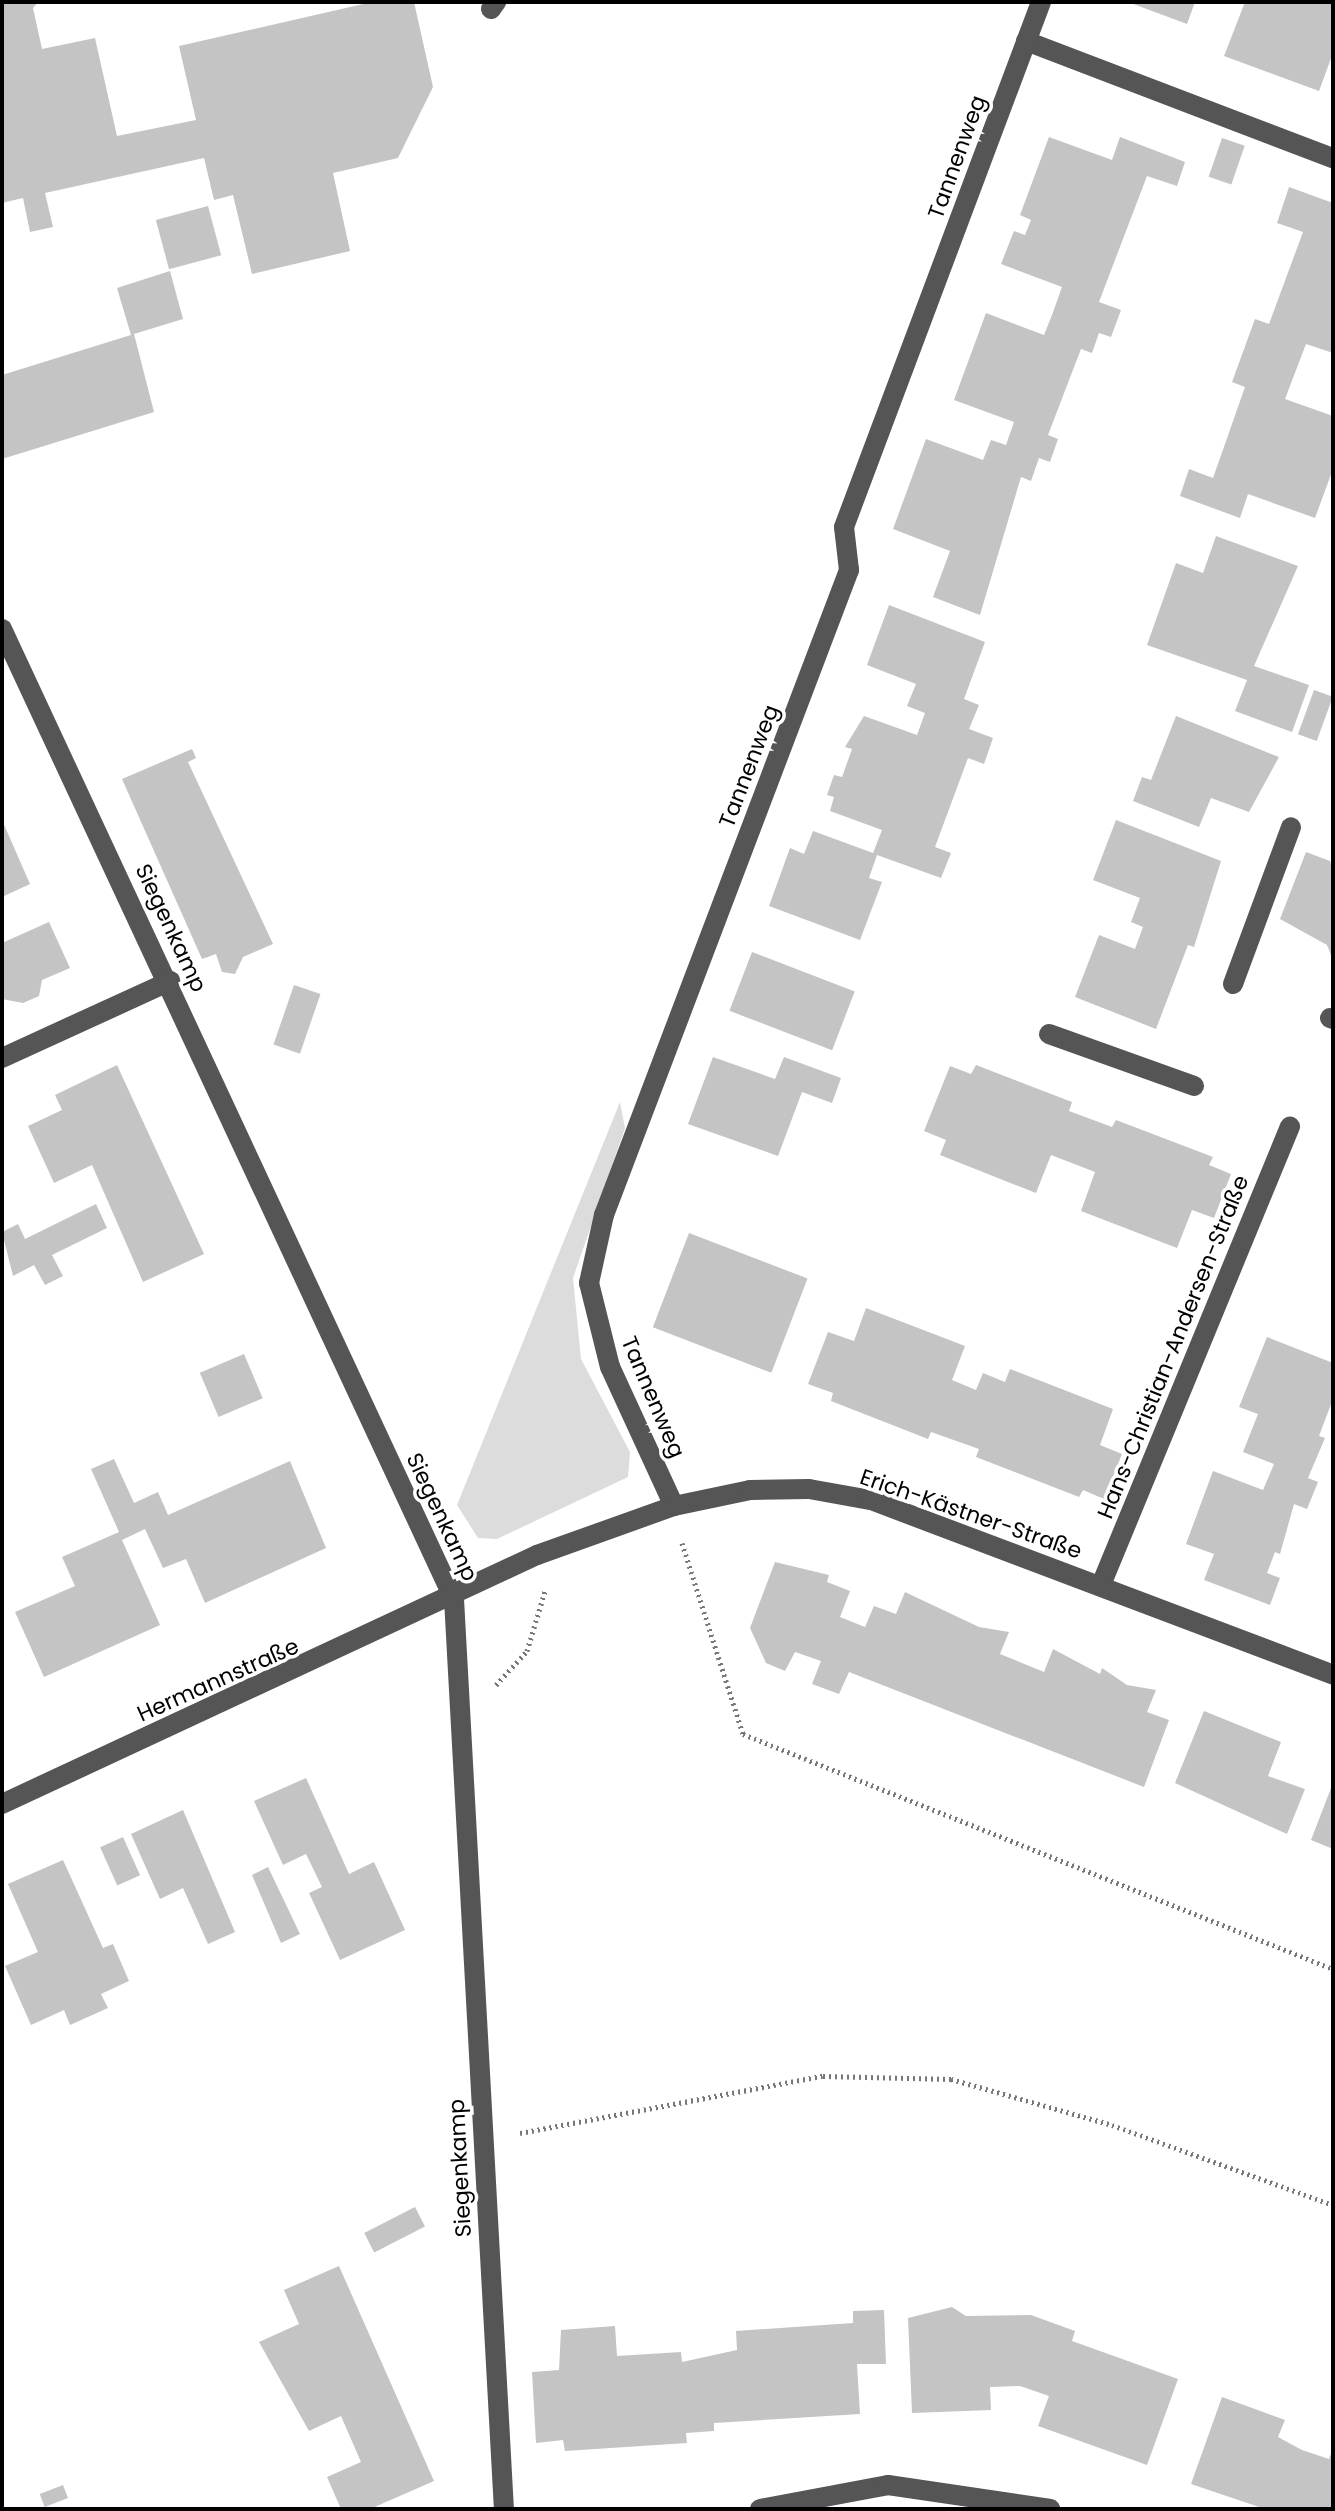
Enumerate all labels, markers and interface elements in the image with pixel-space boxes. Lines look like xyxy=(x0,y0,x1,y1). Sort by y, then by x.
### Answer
street label: Tannenweg xyxy=(923,92,991,222)
street label: Tannenweg xyxy=(714,701,784,831)
street label: Siegenkamp xyxy=(130,860,212,996)
street label: Hans-Christian-Andersen-Straße xyxy=(1092,1171,1254,1523)
street label: Tannenweg xyxy=(616,1332,690,1462)
street label: Siegenkamp xyxy=(401,1449,483,1585)
street label: Erich-Kästner-Straße xyxy=(857,1464,1085,1564)
street label: Hermannstraße xyxy=(133,1633,303,1727)
street label: Siegenkamp xyxy=(443,2098,477,2238)

